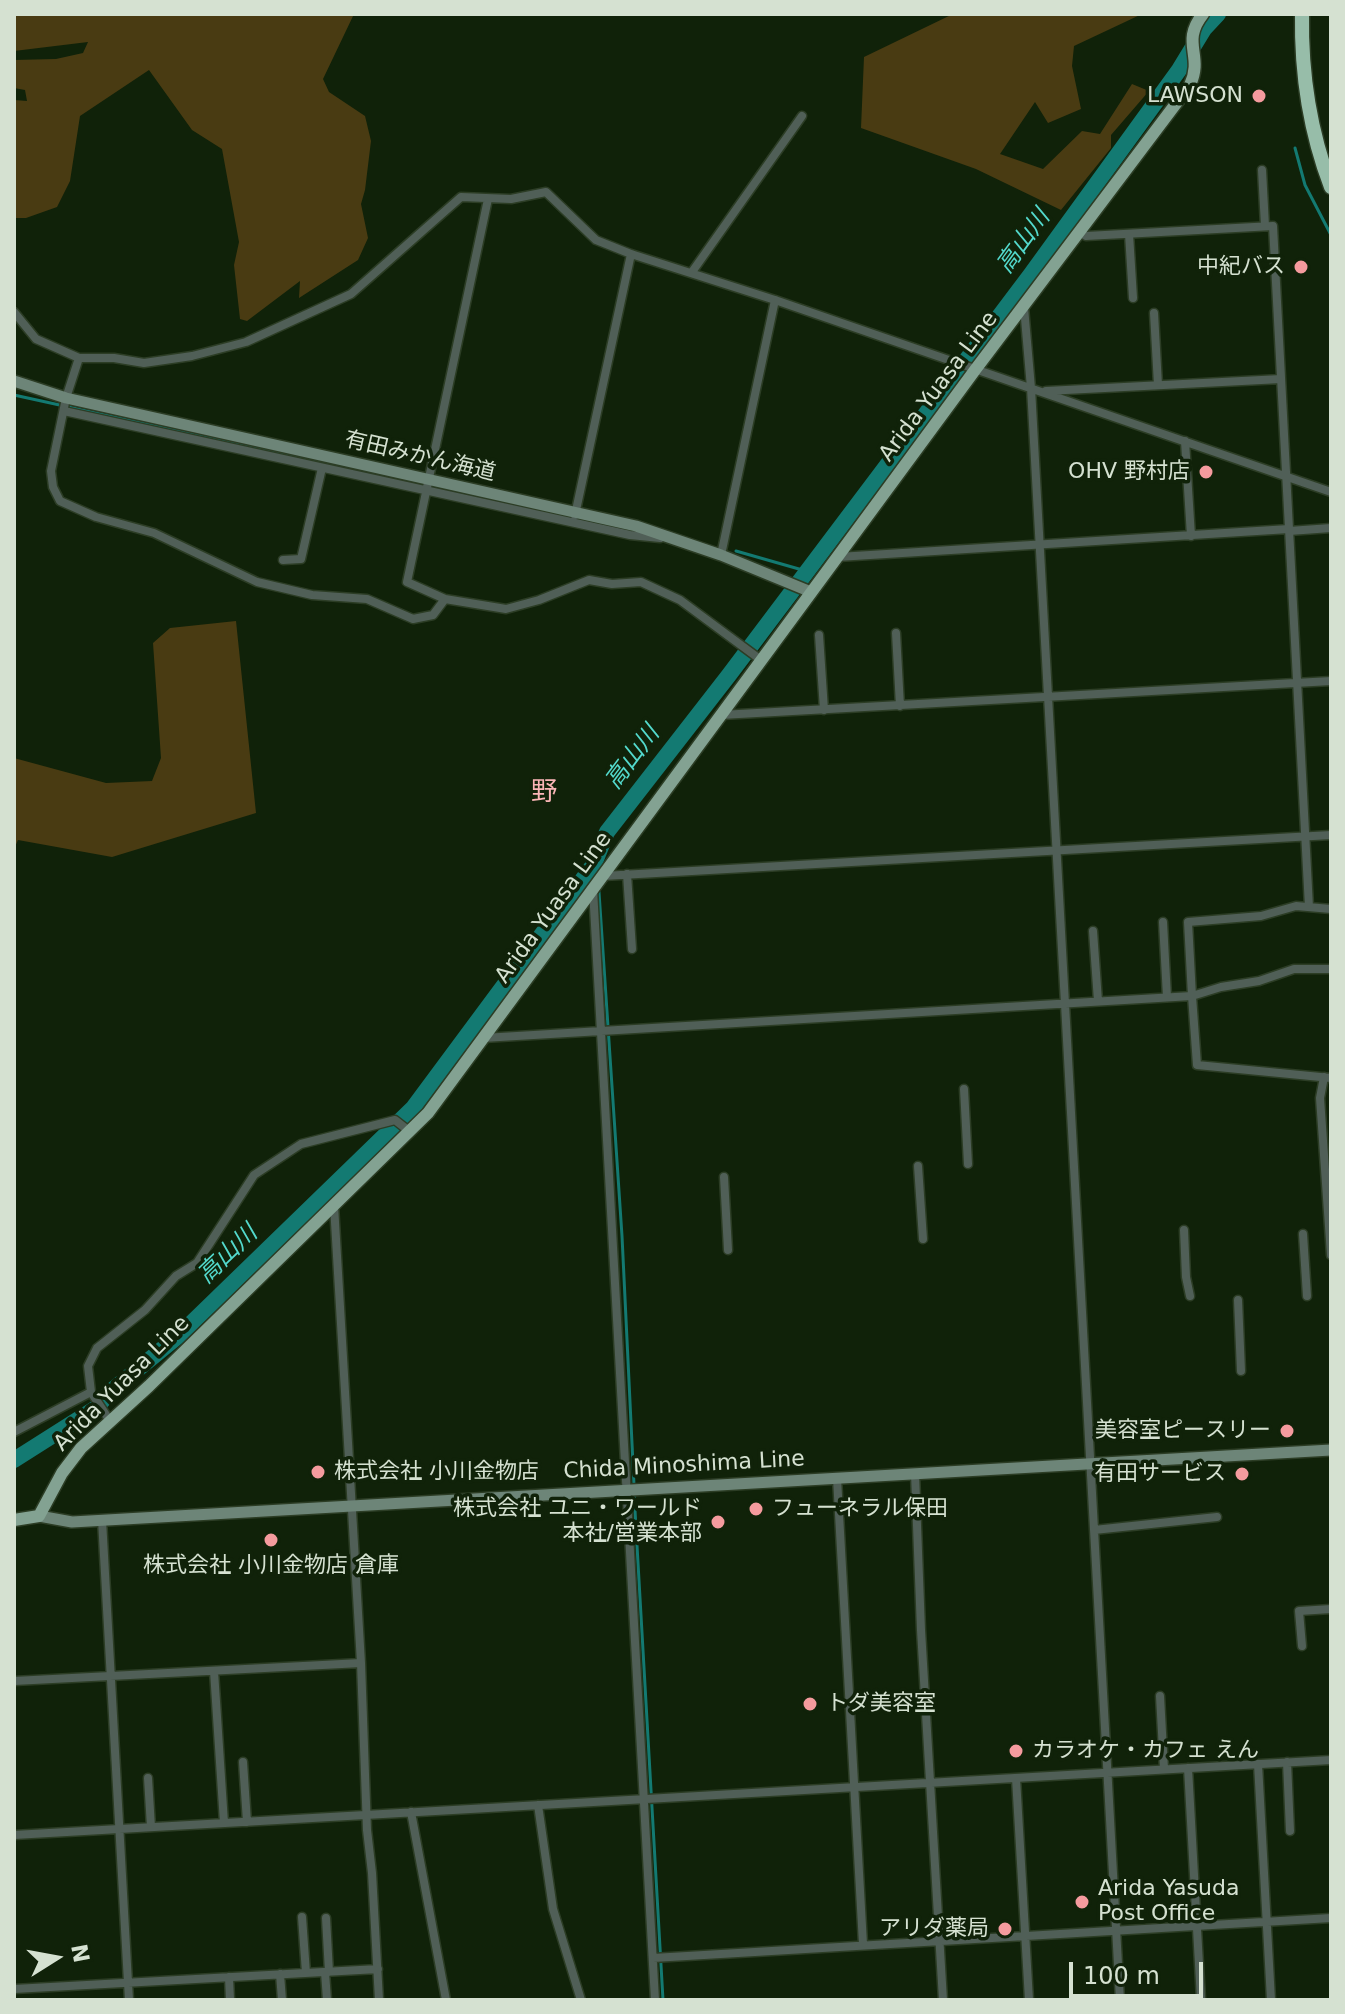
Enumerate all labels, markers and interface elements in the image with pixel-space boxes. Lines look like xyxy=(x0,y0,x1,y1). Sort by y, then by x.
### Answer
place label: LAWSON xyxy=(1147,83,1243,109)
marker: LAWSON xyxy=(1250,87,1268,105)
water label: 高山川 xyxy=(991,204,1057,280)
place label: 中紀バス xyxy=(1197,254,1285,280)
marker: 中紀バス xyxy=(1292,258,1310,276)
street label: Arida Yuasa Line xyxy=(874,307,1004,467)
street label: 有田みかん海道 xyxy=(342,427,498,487)
place label: OHV 野村店 xyxy=(1068,459,1190,485)
marker: OHV 野村店 xyxy=(1197,463,1215,481)
water label: 高山川 xyxy=(600,721,666,795)
district label: 野 xyxy=(531,777,557,809)
street label: Arida Yuasa Line xyxy=(490,827,618,989)
water label: 高山川 xyxy=(192,1220,264,1290)
street label: Arida Yuasa Line xyxy=(49,1311,195,1457)
place label: 美容室ピースリー xyxy=(1095,1418,1271,1444)
marker: 美容室ピースリー xyxy=(1278,1422,1296,1440)
street label: Chida Minoshima Line xyxy=(563,1446,805,1486)
place label: 株式会社 小川金物店 xyxy=(334,1459,539,1485)
place label: 有田サービス xyxy=(1094,1461,1226,1487)
marker: 株式会社 小川金物店 xyxy=(309,1463,327,1481)
marker: 有田サービス xyxy=(1233,1465,1251,1483)
place label: 株式会社 ユニ・ワールド 本社/営業本部 xyxy=(453,1496,702,1548)
place label: フューネラル保田 xyxy=(772,1496,948,1522)
marker: フューネラル保田 xyxy=(747,1500,765,1518)
marker: 株式会社 ユニ・ワールド 本社/営業本部 xyxy=(709,1513,727,1531)
marker: 株式会社 小川金物店 倉庫 xyxy=(262,1531,280,1549)
place label: 株式会社 小川金物店 倉庫 xyxy=(143,1553,399,1579)
place label: トダ美容室 xyxy=(826,1691,936,1717)
marker: トダ美容室 xyxy=(801,1695,819,1713)
place label: カラオケ・カフェ えん xyxy=(1032,1738,1259,1764)
marker: カラオケ・カフェ えん xyxy=(1007,1742,1025,1760)
place label: Arida Yasuda Post Office xyxy=(1098,1876,1239,1928)
marker: Arida Yasuda Post Office xyxy=(1073,1893,1091,1911)
place label: アリダ薬局 xyxy=(879,1916,989,1942)
north arrow xyxy=(16,1918,96,1998)
marker: アリダ薬局 xyxy=(996,1920,1014,1938)
text: N xyxy=(66,1942,94,1965)
scale bar xyxy=(1073,1946,1207,1996)
text: 100 m xyxy=(1083,1962,1160,1990)

